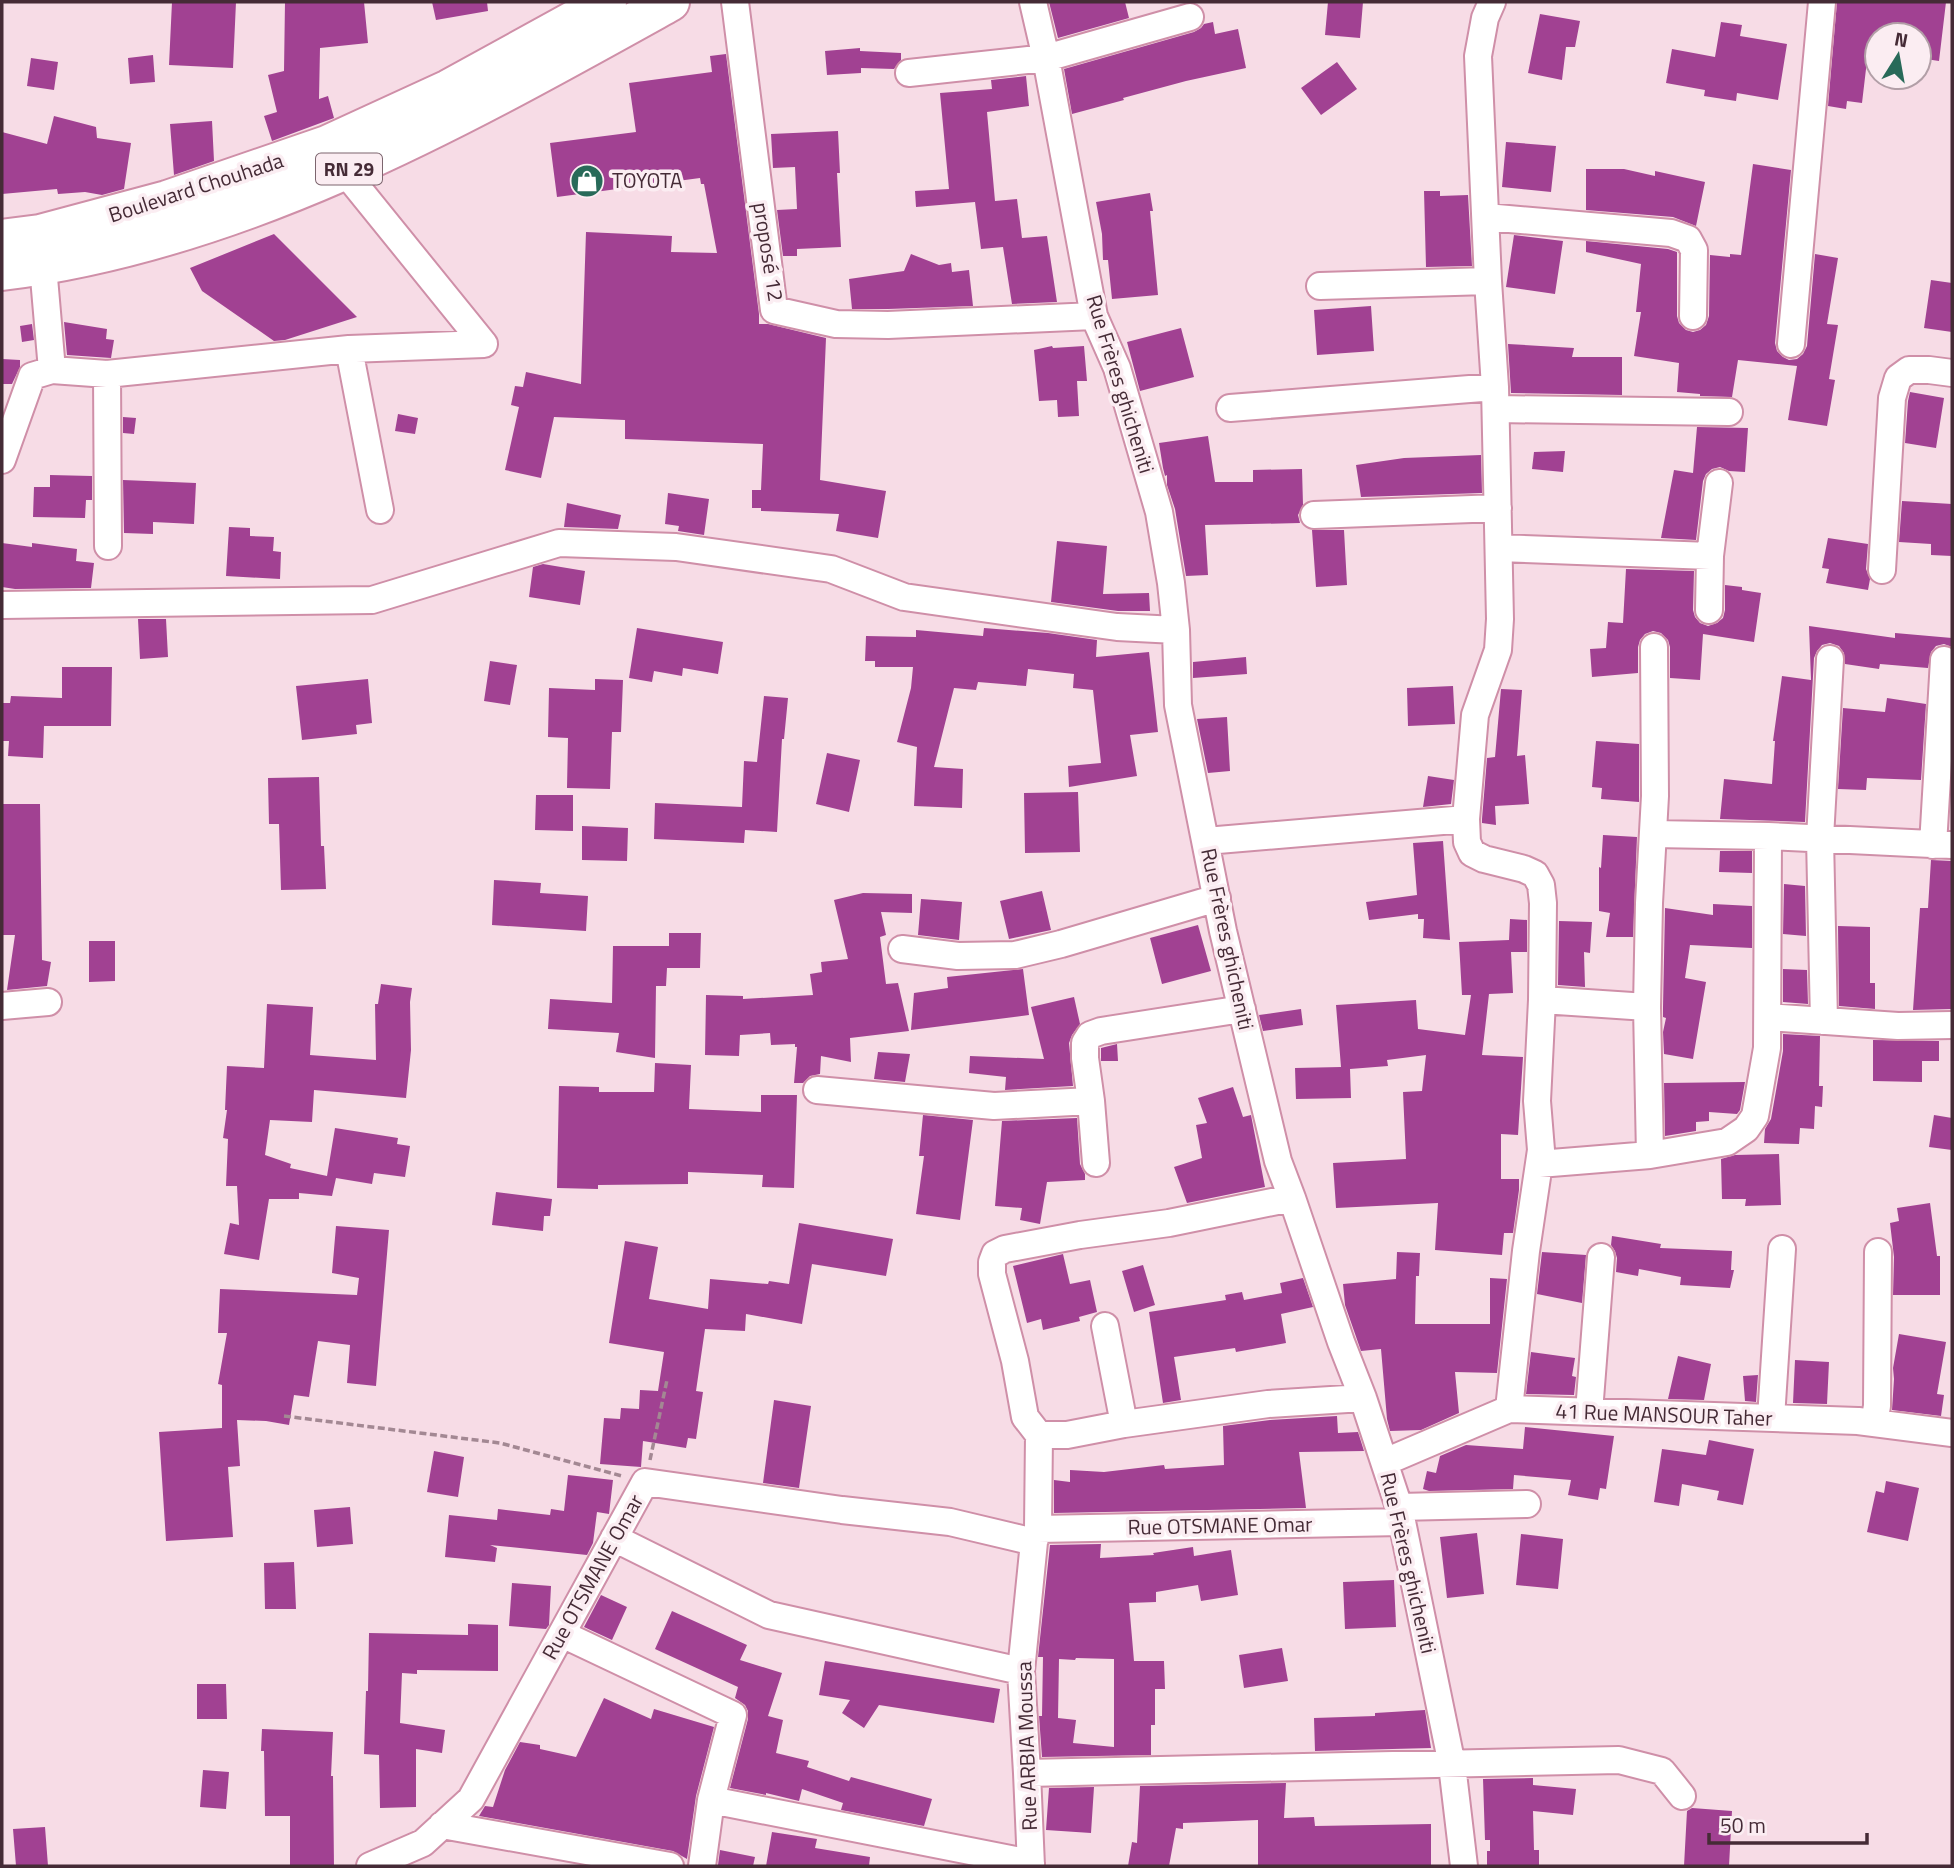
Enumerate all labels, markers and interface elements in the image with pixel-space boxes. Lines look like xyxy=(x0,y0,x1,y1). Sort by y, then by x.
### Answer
north arrow xyxy=(1863,21,1933,91)
text: N xyxy=(1892,23,1911,54)
street label: Boulevard Chouhada xyxy=(104,144,288,230)
road number: RN 29 xyxy=(316,154,382,184)
shop icon: TOYOTA xyxy=(568,162,606,200)
place label: TOYOTA xyxy=(612,164,683,196)
street label: proposé 12 xyxy=(745,200,793,304)
street label: Rue Frères ghicheniti xyxy=(1079,291,1163,477)
street label: Rue Frères ghicheniti xyxy=(1193,845,1263,1033)
street label: 41 Rue MANSOUR Taher xyxy=(1555,1394,1773,1434)
street label: Rue Frères ghicheniti xyxy=(1373,1469,1445,1657)
street label: Rue OTSMANE Omar xyxy=(533,1488,651,1665)
street label: Rue OTSMANE Omar xyxy=(1127,1507,1313,1543)
street label: Rue ARBIA Moussa xyxy=(1007,1660,1045,1831)
scale bar xyxy=(1709,1801,1867,1845)
text: 50 m xyxy=(1720,1809,1766,1841)

